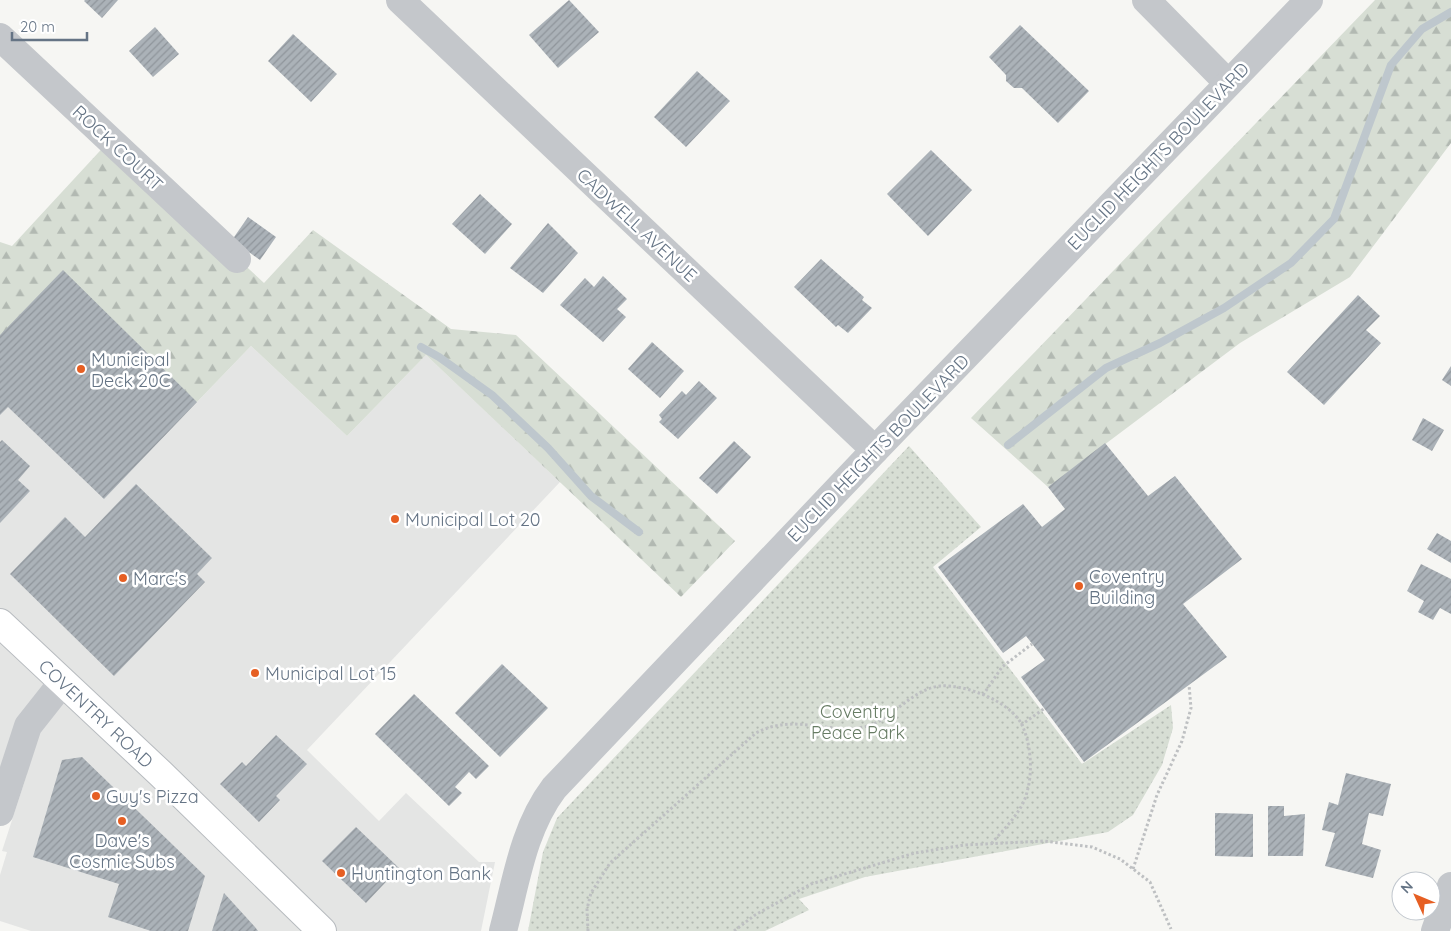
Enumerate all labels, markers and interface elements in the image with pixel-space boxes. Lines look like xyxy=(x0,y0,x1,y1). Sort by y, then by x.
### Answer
scale bar xyxy=(12,10,88,42)
text: 20 m xyxy=(20,17,55,36)
street label: EUCLID HEIGHTS BOULEVARD xyxy=(1062,57,1254,255)
street label: ROCK COURT xyxy=(68,100,168,196)
street label: CADWELL AVENUE xyxy=(572,163,702,287)
place label: Municipal Deck 20C xyxy=(91,348,171,392)
street label: EUCLID HEIGHTS BOULEVARD xyxy=(782,349,974,547)
marker: Municipal Deck 20C xyxy=(75,363,87,375)
place label: Municipal Lot 20 xyxy=(405,508,541,531)
marker: Municipal Lot 20 xyxy=(389,513,401,525)
place label: Coventry Building xyxy=(1089,565,1165,609)
place label: Marc's xyxy=(133,567,187,590)
marker: Marc's xyxy=(117,572,129,584)
marker: Coventry Building xyxy=(1073,580,1085,592)
street label: COVENTRY ROAD xyxy=(34,654,158,772)
place label: Municipal Lot 15 xyxy=(265,662,396,685)
marker: Municipal Lot 15 xyxy=(249,667,261,679)
park label: Coventry Peace Park xyxy=(811,700,905,744)
place label: Guy's Pizza xyxy=(106,785,199,808)
marker: Guy's Pizza xyxy=(90,790,102,802)
marker: Dave's Cosmic Subs xyxy=(116,815,128,827)
place label: Dave's Cosmic Subs xyxy=(69,829,175,873)
place label: Huntington Bank xyxy=(351,862,491,885)
marker: Huntington Bank xyxy=(335,867,347,879)
north arrow xyxy=(1391,871,1441,921)
text: N xyxy=(1397,877,1417,897)

